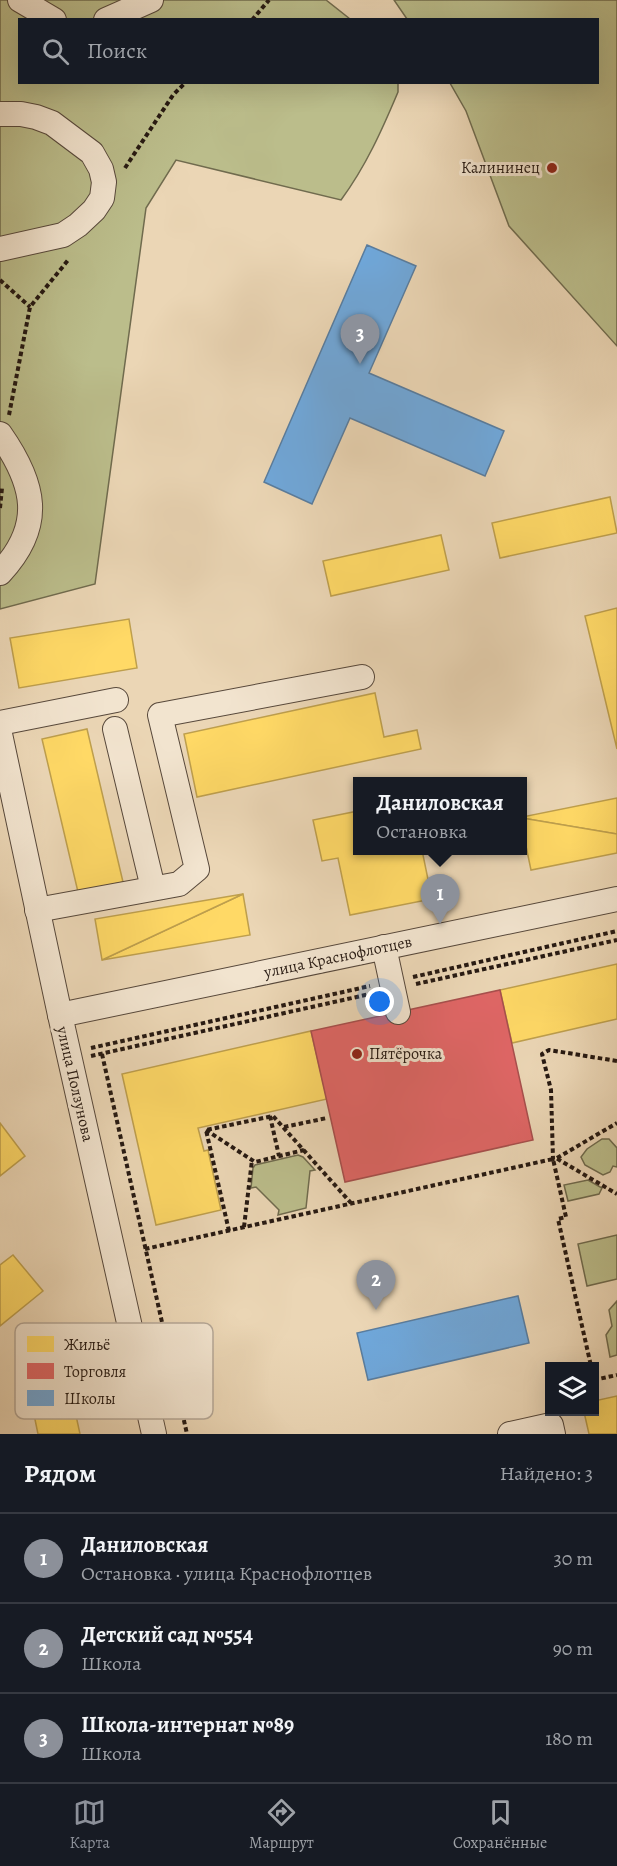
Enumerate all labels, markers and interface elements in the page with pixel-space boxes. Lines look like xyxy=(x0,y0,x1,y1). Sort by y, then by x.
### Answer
search box xyxy=(18,18,599,84)
icon: search xyxy=(39,35,72,68)
text: Поиск xyxy=(87,36,147,66)
place label: Калининец xyxy=(461,157,540,179)
marker: Калининец xyxy=(545,161,559,175)
pin: 3 xyxy=(340,314,380,364)
popup xyxy=(353,777,527,855)
text: Даниловская xyxy=(376,788,504,818)
text: Остановка xyxy=(376,818,467,845)
pin: 1 xyxy=(420,874,460,924)
street label: улица Краснофлотцев xyxy=(261,931,414,984)
your location xyxy=(365,987,394,1016)
street label: улица Ползунова xyxy=(51,1023,99,1144)
place label: Пятёрочка xyxy=(369,1043,443,1065)
marker: Пятёрочка xyxy=(350,1047,364,1061)
pin: 2 xyxy=(356,1260,395,1310)
legend xyxy=(15,1323,213,1419)
text: Жильё xyxy=(64,1334,110,1356)
text: Торговля xyxy=(64,1361,127,1383)
map controls xyxy=(545,1362,599,1416)
button: layers xyxy=(545,1362,599,1416)
text: Школы xyxy=(64,1388,116,1410)
text: Рядом xyxy=(24,1456,96,1491)
text: Найдено: 3 xyxy=(500,1460,593,1487)
text: Даниловская xyxy=(81,1530,208,1560)
text: 1 xyxy=(40,1545,47,1572)
text: 30 m xyxy=(553,1545,593,1572)
text: Остановка · улица Краснофлотцев xyxy=(81,1560,372,1587)
text: Детский сад №554 xyxy=(81,1620,253,1650)
text: 2 xyxy=(39,1635,48,1662)
text: 90 m xyxy=(553,1635,593,1662)
text: Школа xyxy=(81,1650,141,1677)
text: Школа-интернат №89 xyxy=(81,1710,294,1740)
text: 3 xyxy=(39,1725,48,1752)
text: 180 m xyxy=(545,1725,593,1752)
text: Школа xyxy=(81,1740,141,1767)
tab: Карта xyxy=(70,1796,110,1854)
tab: Маршрут xyxy=(249,1796,314,1854)
tab: Сохранённые xyxy=(453,1796,547,1854)

